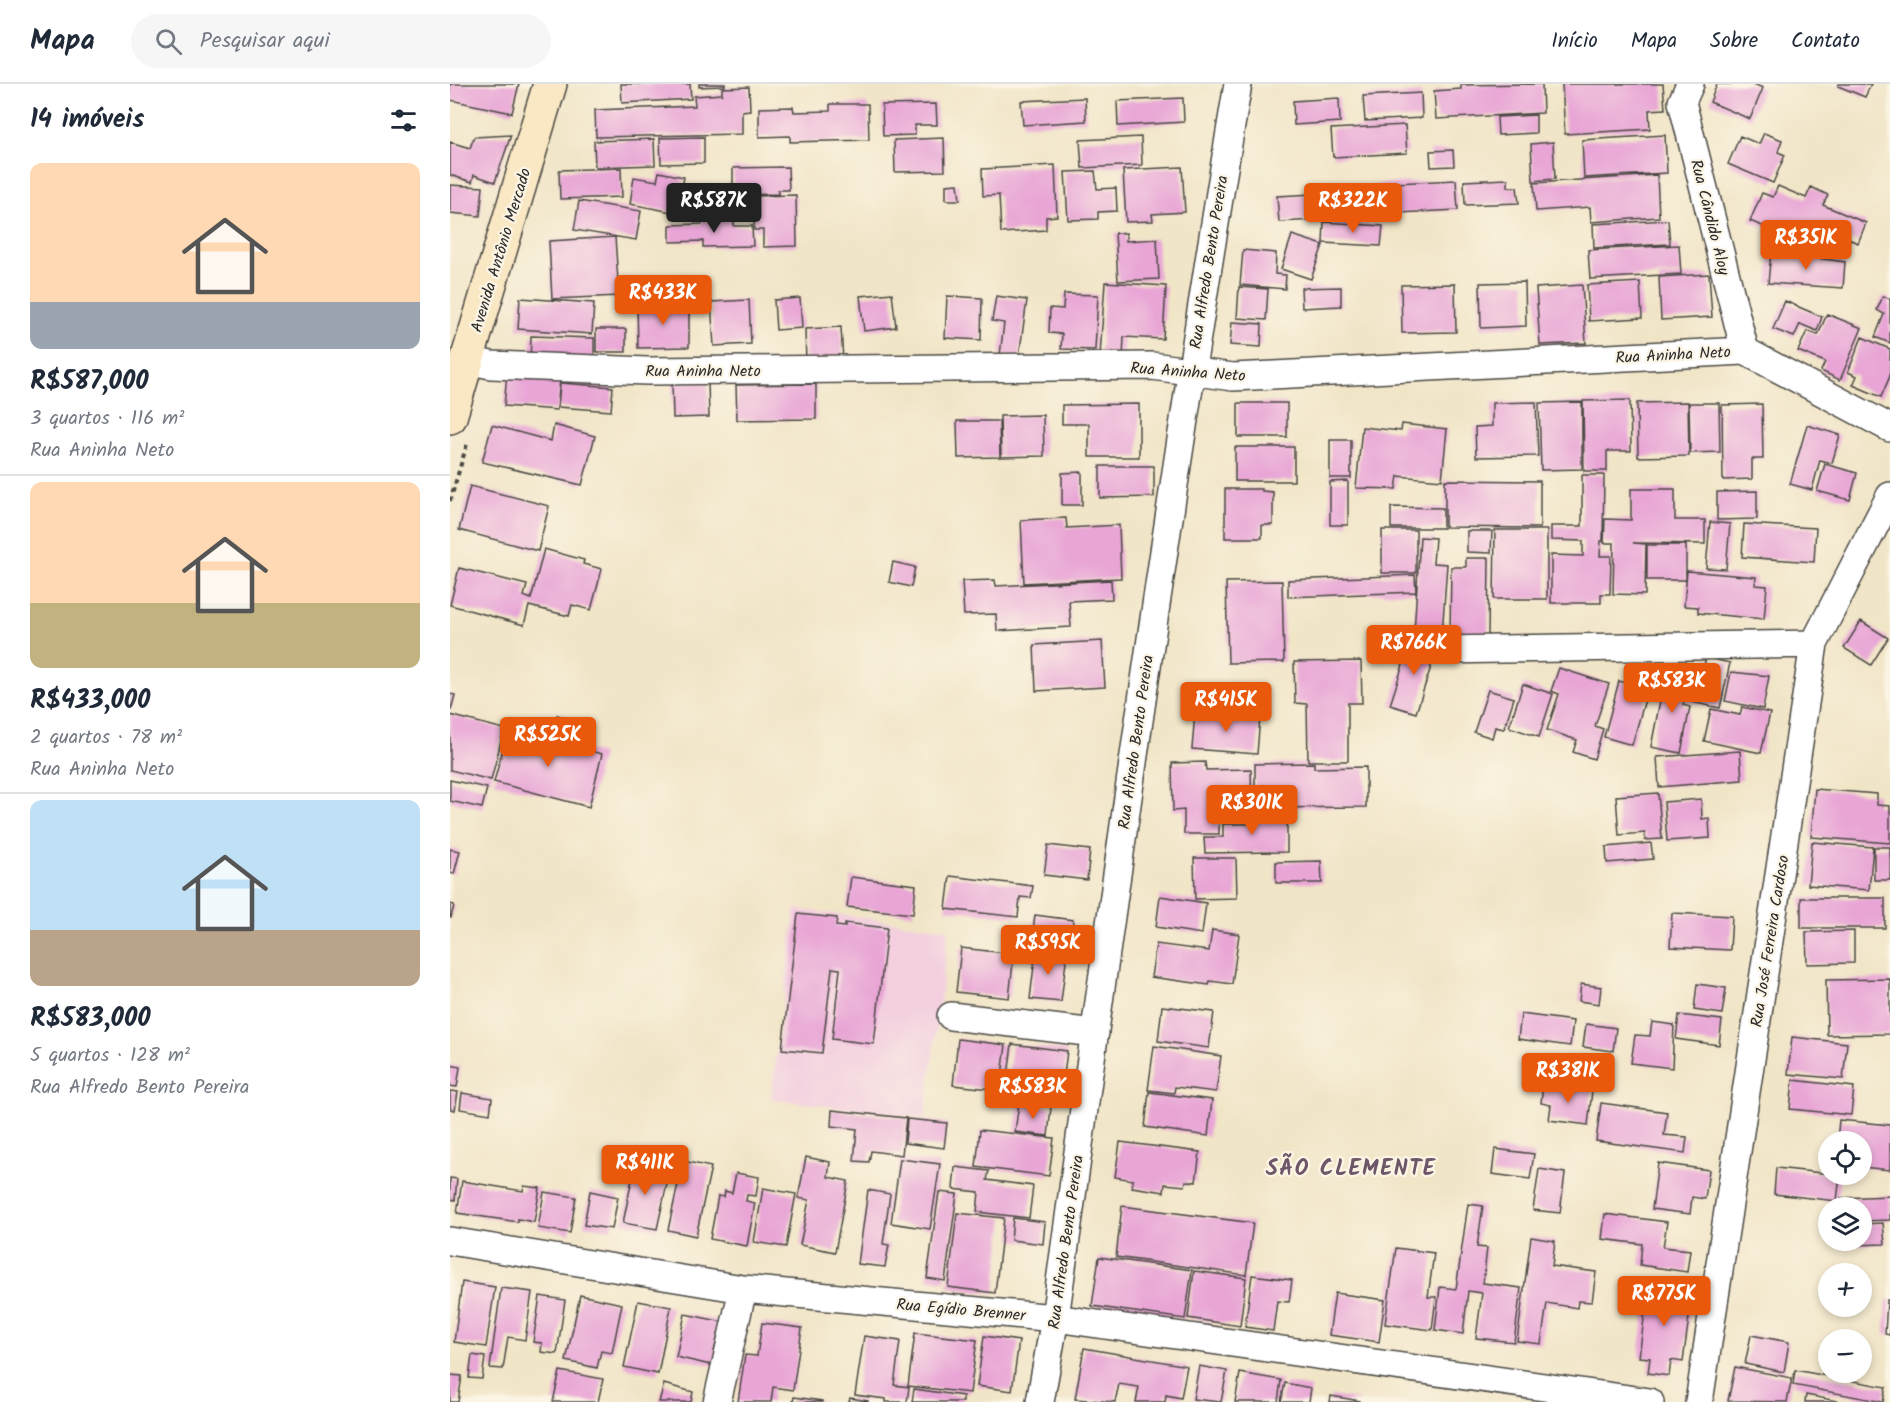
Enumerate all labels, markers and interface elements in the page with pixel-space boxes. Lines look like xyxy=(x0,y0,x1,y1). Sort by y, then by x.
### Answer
search box xyxy=(131,14,551,68)
text: Mapa xyxy=(30,19,95,64)
text: Pesquisar aqui xyxy=(200,24,330,59)
icon: search xyxy=(152,25,185,58)
text: Início xyxy=(1551,25,1598,58)
text: Mapa xyxy=(1631,25,1677,58)
text: Sobre xyxy=(1710,25,1758,58)
text: Contato xyxy=(1791,25,1860,58)
text: 14 imóveis xyxy=(30,99,144,141)
icon: filters xyxy=(387,104,420,137)
street label: Rua Cândido Aloy xyxy=(1683,157,1736,278)
street label: Avenida Antônio Mercado xyxy=(465,165,538,336)
street label: Rua Alfredo Bento Pereira xyxy=(1183,174,1236,351)
pin: R$587K xyxy=(665,183,763,234)
pin: R$322K xyxy=(1304,183,1402,234)
text: R$587K xyxy=(680,186,748,218)
text: R$322K xyxy=(1318,186,1388,218)
icon: home xyxy=(171,202,279,310)
pin: R$351K xyxy=(1757,220,1855,271)
text: R$351K xyxy=(1775,223,1838,255)
pin: R$433K xyxy=(614,275,712,326)
text: R$433K xyxy=(629,278,697,310)
street label: Rua Aninha Neto xyxy=(1615,340,1731,371)
street label: Rua Aninha Neto xyxy=(1129,356,1246,389)
street label: Rua Aninha Neto xyxy=(645,359,761,384)
text: R$587,000 xyxy=(30,361,149,403)
text: 3 quartos · 116 m² xyxy=(30,403,184,435)
text: Rua Aninha Neto xyxy=(30,435,174,467)
icon: home xyxy=(171,521,279,629)
pin: R$766K xyxy=(1365,625,1463,676)
text: R$766K xyxy=(1380,628,1448,660)
street label: Rua Alfredo Bento Pereira xyxy=(1112,654,1161,831)
pin: R$583K xyxy=(1623,663,1721,714)
text: R$583K xyxy=(1638,666,1706,698)
text: R$433,000 xyxy=(30,680,150,722)
pin: R$415K xyxy=(1177,682,1275,733)
text: R$415K xyxy=(1195,685,1257,717)
pin: R$525K xyxy=(499,717,597,768)
text: R$525K xyxy=(514,720,582,752)
text: 2 quartos · 78 m² xyxy=(30,722,182,754)
text: Rua Aninha Neto xyxy=(30,754,174,786)
pin: R$301K xyxy=(1203,785,1301,836)
text: R$301K xyxy=(1220,788,1284,820)
icon: home xyxy=(171,839,279,947)
street label: Rua José Ferreira Cardoso xyxy=(1745,853,1796,1029)
pin: R$595K xyxy=(999,925,1097,976)
text: R$595K xyxy=(1015,928,1081,960)
text: R$583,000 xyxy=(30,998,151,1040)
text: 5 quartos · 128 m² xyxy=(30,1040,190,1072)
pin: R$381K xyxy=(1519,1053,1617,1104)
text: R$381K xyxy=(1536,1056,1600,1088)
pin: R$583K xyxy=(984,1069,1082,1120)
text: Rua Alfredo Bento Pereira xyxy=(30,1072,249,1104)
text: R$583K xyxy=(999,1072,1067,1104)
map controls xyxy=(1818,1131,1872,1383)
button: locate xyxy=(1818,1131,1872,1185)
pin: R$411K xyxy=(596,1145,694,1196)
text: R$411K xyxy=(616,1148,674,1180)
district label: SÃO CLEMENTE xyxy=(1266,1152,1436,1187)
street label: Rua Alfredo Bento Pereira xyxy=(1042,1154,1091,1331)
button: layers xyxy=(1818,1197,1872,1251)
button: + xyxy=(1818,1263,1872,1317)
pin: R$775K xyxy=(1615,1276,1713,1327)
text: R$775K xyxy=(1632,1279,1696,1311)
street label: Rua Egídio Brenner xyxy=(895,1292,1028,1329)
button: − xyxy=(1818,1329,1872,1383)

